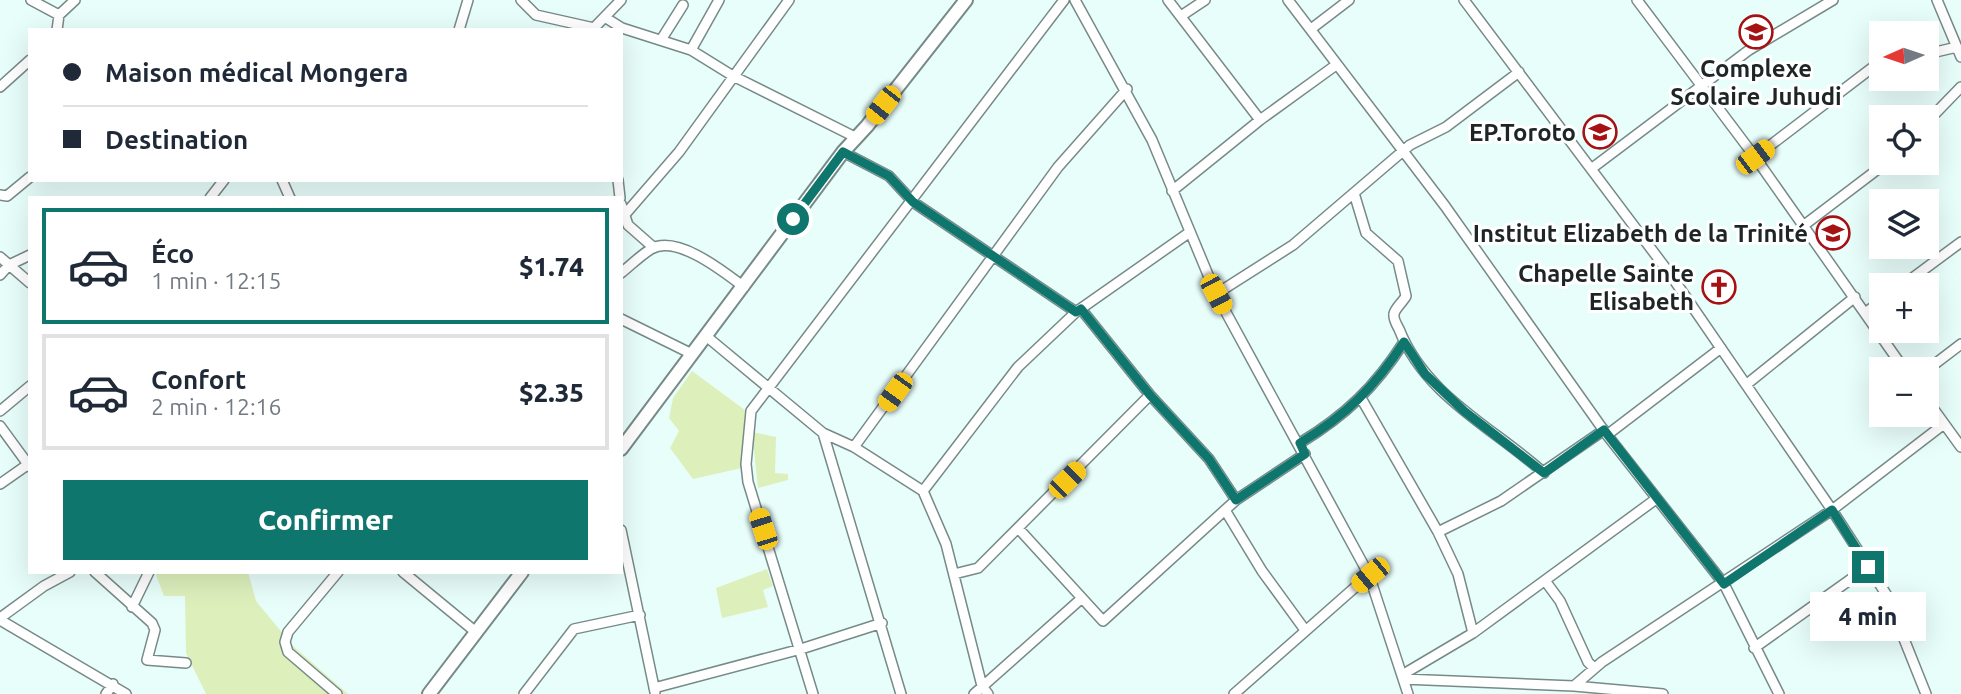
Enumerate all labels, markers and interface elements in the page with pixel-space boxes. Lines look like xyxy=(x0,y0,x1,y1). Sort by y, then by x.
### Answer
school or university icon: Complexe Scolaire Juhudi xyxy=(1737,13,1775,51)
north arrow xyxy=(1869,21,1939,91)
map controls xyxy=(1869,21,1939,427)
place label: Complexe Scolaire Juhudi xyxy=(1670,55,1842,110)
text: Maison médical Mongera xyxy=(105,58,408,87)
car xyxy=(862,82,905,128)
button: locate xyxy=(1869,105,1939,175)
school or university icon: EP.Toroto xyxy=(1581,113,1619,151)
place label: EP.Toroto xyxy=(1469,119,1576,146)
text: Destination xyxy=(105,125,248,154)
car xyxy=(1732,136,1779,178)
button: layers xyxy=(1869,189,1939,259)
route start xyxy=(777,203,809,235)
school or university icon: Institut Elizabeth de la Trinité xyxy=(1814,214,1852,252)
place label: Institut Elizabeth de la Trinité xyxy=(1473,220,1808,247)
icon: car xyxy=(67,235,130,298)
text: Éco xyxy=(151,239,194,268)
text: $1.74 xyxy=(519,252,584,281)
place label: Chapelle Sainte Elisabeth xyxy=(1518,260,1694,315)
text: 1 min · 12:15 xyxy=(151,268,282,293)
church icon: Chapelle Sainte Elisabeth xyxy=(1700,268,1738,306)
car xyxy=(1197,271,1236,317)
button: + xyxy=(1869,273,1939,343)
button: − xyxy=(1869,357,1939,427)
icon: car xyxy=(67,361,130,424)
text: Confort xyxy=(151,365,246,394)
car xyxy=(875,369,916,415)
text: $2.35 xyxy=(519,378,584,407)
text: 2 min · 12:16 xyxy=(151,394,282,419)
car xyxy=(1045,458,1090,502)
button: Confirmer xyxy=(63,480,588,560)
car xyxy=(747,506,780,552)
route end xyxy=(1852,551,1884,583)
car xyxy=(1348,553,1393,597)
callout: 4 min xyxy=(1810,592,1926,640)
text: 4 min xyxy=(1839,604,1897,629)

